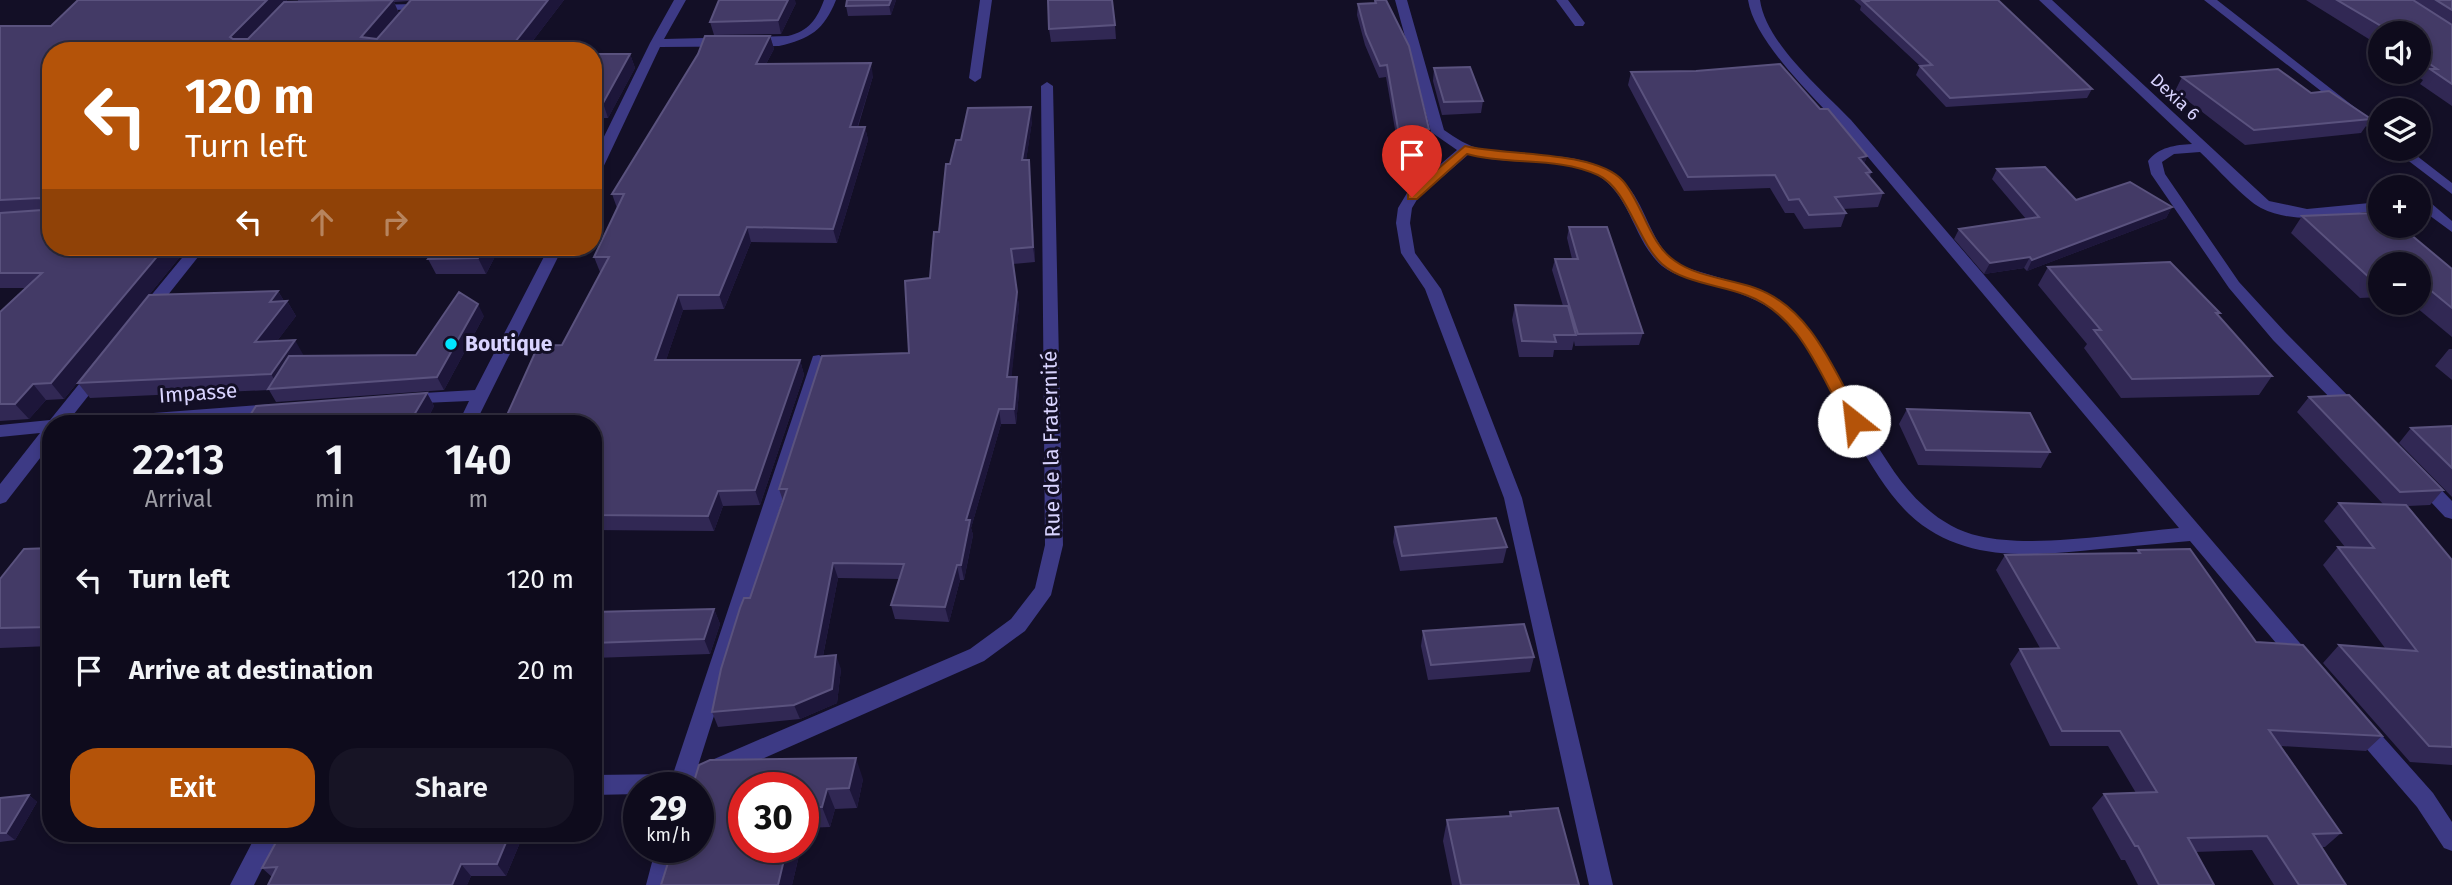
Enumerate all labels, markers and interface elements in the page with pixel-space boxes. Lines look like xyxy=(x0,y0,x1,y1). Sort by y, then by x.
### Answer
map controls xyxy=(2368,21,2431,315)
button: sound xyxy=(2368,21,2431,84)
text: 120 m xyxy=(185,67,315,126)
street label: Dexia 6 xyxy=(2146,69,2204,125)
icon: left xyxy=(70,70,161,161)
button: layers xyxy=(2368,98,2431,161)
pin xyxy=(1382,125,1442,197)
text: Turn left xyxy=(185,127,307,165)
icon: arrive xyxy=(1393,136,1431,174)
button: + xyxy=(2368,175,2431,238)
icon: left xyxy=(230,203,268,241)
icon: ahead xyxy=(303,203,341,241)
icon: right xyxy=(376,203,414,241)
button: − xyxy=(2368,252,2431,315)
place label: Boutique xyxy=(465,331,553,357)
marker: Boutique xyxy=(443,336,459,352)
street label: Rue de la Fraternité xyxy=(1036,350,1066,538)
street label: Impasse xyxy=(158,377,238,409)
position arrow xyxy=(1817,384,1891,458)
text: 22:13 xyxy=(132,435,225,485)
text: 1 xyxy=(325,435,344,485)
text: 140 xyxy=(445,435,512,485)
text: Arrival xyxy=(145,485,212,513)
text: min xyxy=(315,485,355,513)
text: m xyxy=(468,485,488,513)
icon: left xyxy=(70,561,108,599)
text: Turn left xyxy=(129,564,230,595)
text: 120 m xyxy=(506,564,574,595)
icon: arrive xyxy=(70,652,108,690)
text: Arrive at destination xyxy=(129,655,373,686)
text: 20 m xyxy=(517,655,574,686)
button: Exit xyxy=(70,748,315,828)
button: Share xyxy=(329,748,574,828)
speed limit sign: 30 xyxy=(728,772,819,863)
text: 29 xyxy=(650,787,687,829)
text: km/h xyxy=(646,824,691,846)

